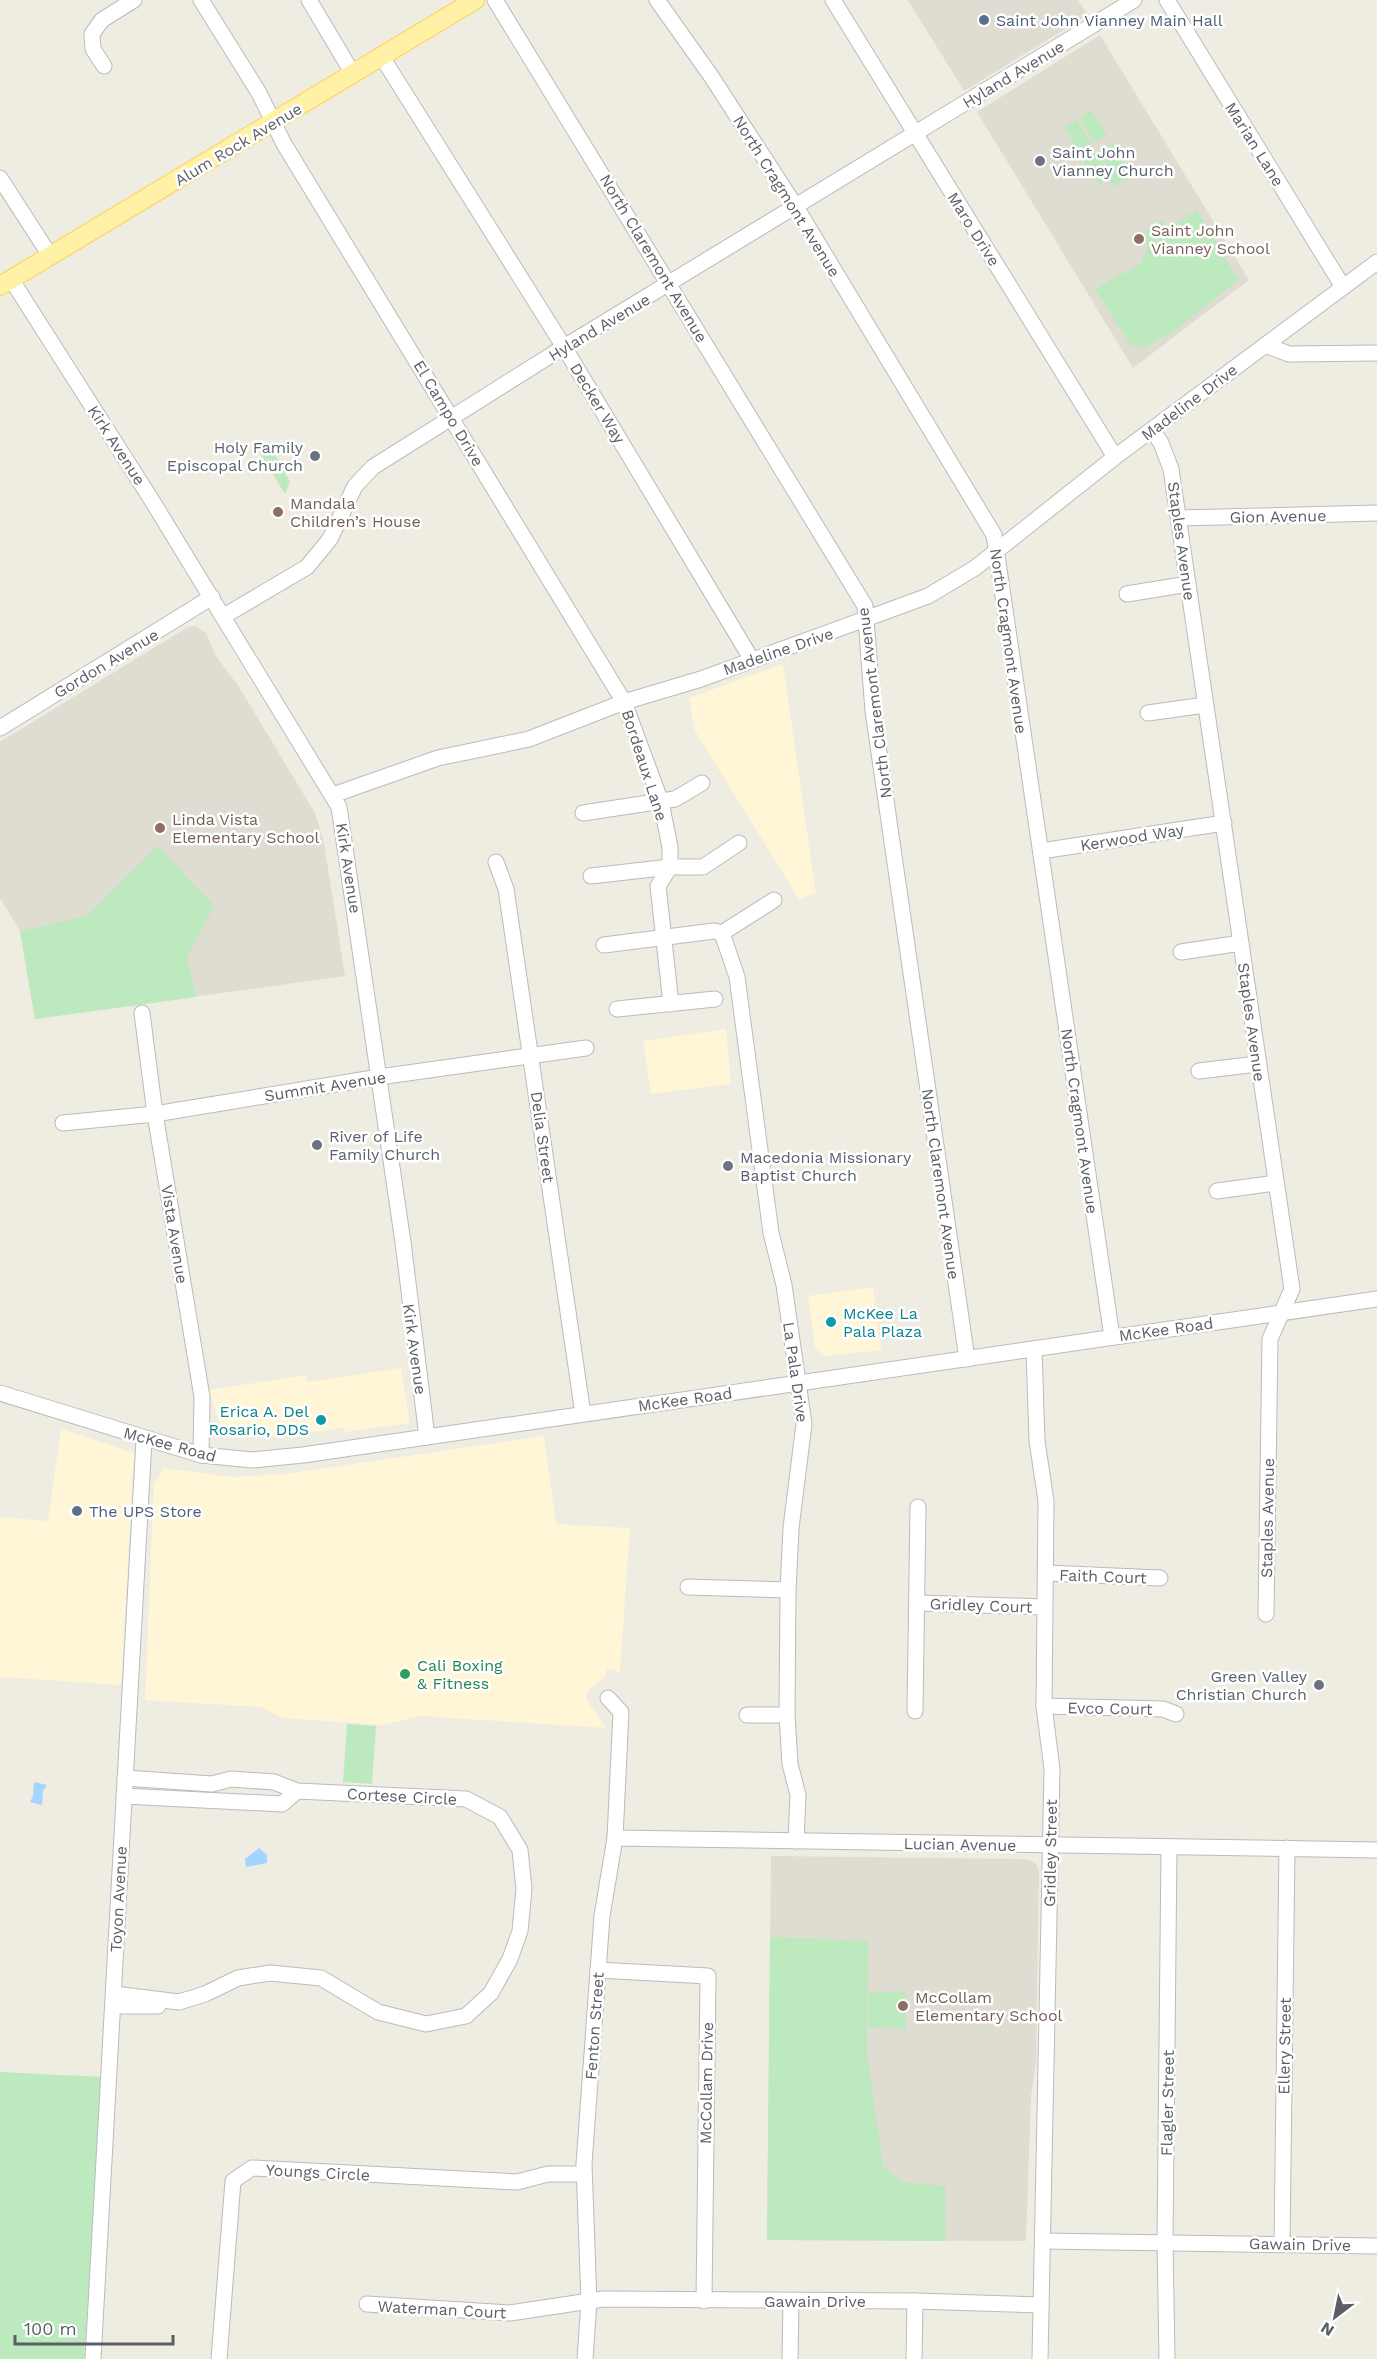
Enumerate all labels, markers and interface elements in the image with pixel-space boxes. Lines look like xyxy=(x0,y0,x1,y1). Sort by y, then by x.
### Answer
place label: Saint John Vianney Main Hall xyxy=(996,11,1223,30)
marker: Saint John Vianney Main Hall xyxy=(977,13,991,27)
street label: Hyland Avenue xyxy=(959,37,1068,112)
street label: Alum Rock Avenue xyxy=(171,99,305,190)
street label: Marian Lane xyxy=(1221,99,1288,190)
street label: North Cragmont Avenue xyxy=(729,112,844,281)
place label: Saint John Vianney Church xyxy=(1052,143,1174,180)
marker: Saint John Vianney Church xyxy=(1033,154,1047,168)
street label: North Claremont Avenue xyxy=(596,171,711,346)
street label: Maro Drive xyxy=(943,189,1004,270)
place label: Saint John Vianney School xyxy=(1151,221,1270,258)
marker: Saint John Vianney School xyxy=(1132,232,1146,246)
street label: Hyland Avenue xyxy=(545,290,654,365)
street label: El Campo Drive xyxy=(409,357,488,470)
street label: Decker Way xyxy=(566,360,629,448)
street label: Madeline Drive xyxy=(1137,360,1241,445)
street label: Kirk Avenue xyxy=(84,402,149,489)
place label: Holy Family Episcopal Church xyxy=(167,438,304,475)
marker: Holy Family Episcopal Church xyxy=(308,449,322,463)
street label: Staples Avenue xyxy=(1164,480,1199,602)
place label: Mandala Children’s House xyxy=(290,494,421,531)
marker: Mandala Children’s House xyxy=(271,505,285,519)
street label: Gion Avenue xyxy=(1229,506,1327,527)
street label: North Cragmont Avenue xyxy=(986,547,1031,735)
street label: North Claremont Avenue xyxy=(853,606,896,800)
street label: Madeline Drive xyxy=(720,624,836,679)
street label: Gordon Avenue xyxy=(51,625,162,702)
street label: Bordeaux Lane xyxy=(618,707,671,823)
place label: Linda Vista Elementary School xyxy=(172,810,320,847)
street label: Kerwood Way xyxy=(1079,820,1186,855)
marker: Linda Vista Elementary School xyxy=(153,821,167,835)
street label: Kirk Avenue xyxy=(332,821,365,915)
street label: Staples Avenue xyxy=(1234,961,1269,1083)
street label: North Cragmont Avenue xyxy=(1057,1027,1102,1215)
street label: Summit Avenue xyxy=(263,1067,387,1105)
street label: North Claremont Avenue xyxy=(918,1087,963,1281)
street label: Delia Street xyxy=(527,1090,558,1184)
place label: River of Life Family Church xyxy=(329,1127,440,1164)
marker: River of Life Family Church xyxy=(310,1138,324,1152)
place label: Macedonia Missionary Baptist Church xyxy=(740,1148,912,1185)
marker: Macedonia Missionary Baptist Church xyxy=(721,1159,735,1173)
street label: Vista Avenue xyxy=(157,1183,192,1285)
street label: Kirk Avenue xyxy=(399,1302,430,1396)
place label: McKee La Pala Plaza xyxy=(843,1304,922,1341)
street label: McKee Road xyxy=(1118,1313,1215,1346)
marker: McKee La Pala Plaza xyxy=(824,1315,838,1329)
street label: La Pala Drive xyxy=(779,1321,812,1424)
street label: McKee Road xyxy=(637,1383,734,1416)
place label: Erica A. Del Rosario, DDS xyxy=(208,1402,309,1439)
marker: Erica A. Del Rosario, DDS xyxy=(314,1413,328,1427)
street label: McKee Road xyxy=(121,1423,218,1466)
street label: Staples Avenue xyxy=(1257,1458,1278,1578)
place label: The UPS Store xyxy=(89,1502,202,1521)
marker: The UPS Store xyxy=(70,1504,84,1518)
street label: Faith Court xyxy=(1059,1565,1147,1588)
street label: Gridley Court xyxy=(929,1594,1033,1617)
place label: Cali Boxing & Fitness xyxy=(417,1656,503,1693)
marker: Cali Boxing & Fitness xyxy=(398,1667,412,1681)
place label: Green Valley Christian Church xyxy=(1176,1667,1308,1704)
marker: Green Valley Christian Church xyxy=(1312,1678,1326,1692)
street label: Evco Court xyxy=(1067,1698,1153,1719)
street label: Cortese Circle xyxy=(346,1784,458,1809)
street label: Gridley Street xyxy=(1040,1799,1061,1907)
street label: Lucian Avenue xyxy=(903,1834,1017,1855)
street label: Toyon Avenue xyxy=(106,1845,131,1953)
street label: Fenton Street xyxy=(581,1971,608,2080)
place label: McCollam Elementary School xyxy=(915,1988,1063,2025)
street label: Ellery Street xyxy=(1274,1997,1295,2095)
marker: McCollam Elementary School xyxy=(896,1999,910,2013)
street label: McCollam Drive xyxy=(696,2022,717,2144)
street label: Flagler Street xyxy=(1157,2049,1178,2156)
street label: Youngs Circle xyxy=(265,2160,371,2185)
street label: Gawain Drive xyxy=(1249,2234,1351,2255)
north arrow xyxy=(1305,2287,1365,2347)
street label: Gawain Drive xyxy=(764,2292,866,2311)
street label: Waterman Court xyxy=(377,2297,507,2322)
scale bar xyxy=(15,2308,172,2346)
text: 100 m xyxy=(24,2318,77,2339)
text: N xyxy=(1317,2318,1337,2340)

